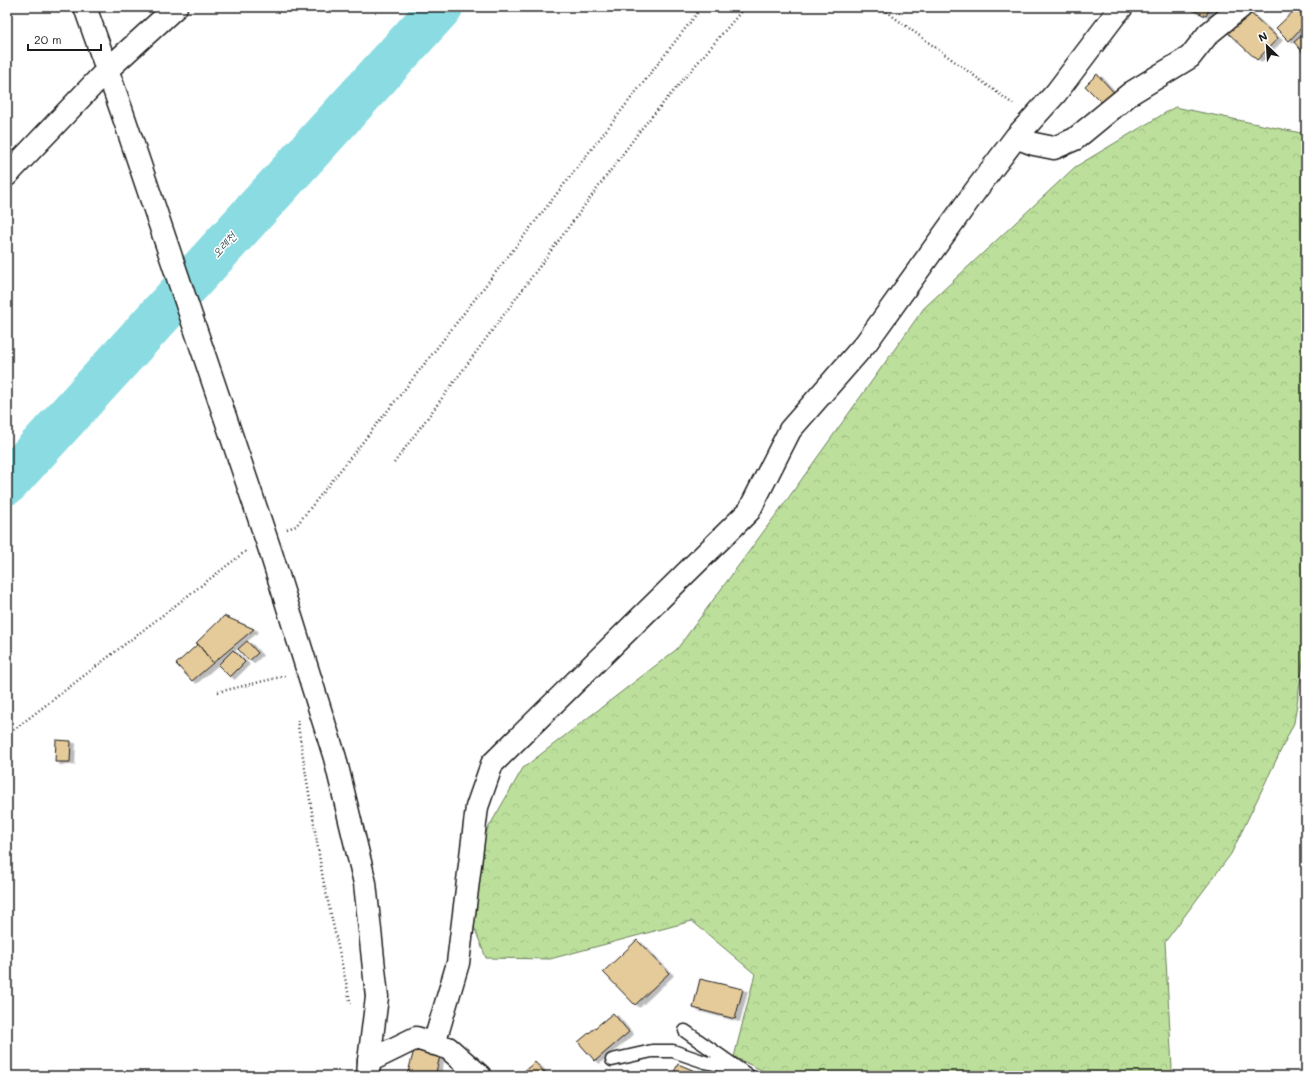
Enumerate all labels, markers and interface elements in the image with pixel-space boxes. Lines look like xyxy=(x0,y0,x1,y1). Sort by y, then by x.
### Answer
scale bar xyxy=(28,26,101,52)
north arrow xyxy=(1247,26,1287,66)
text: N xyxy=(1256,28,1270,45)
text: 20 m xyxy=(34,31,62,47)
water label: 오례천 xyxy=(208,227,240,260)

